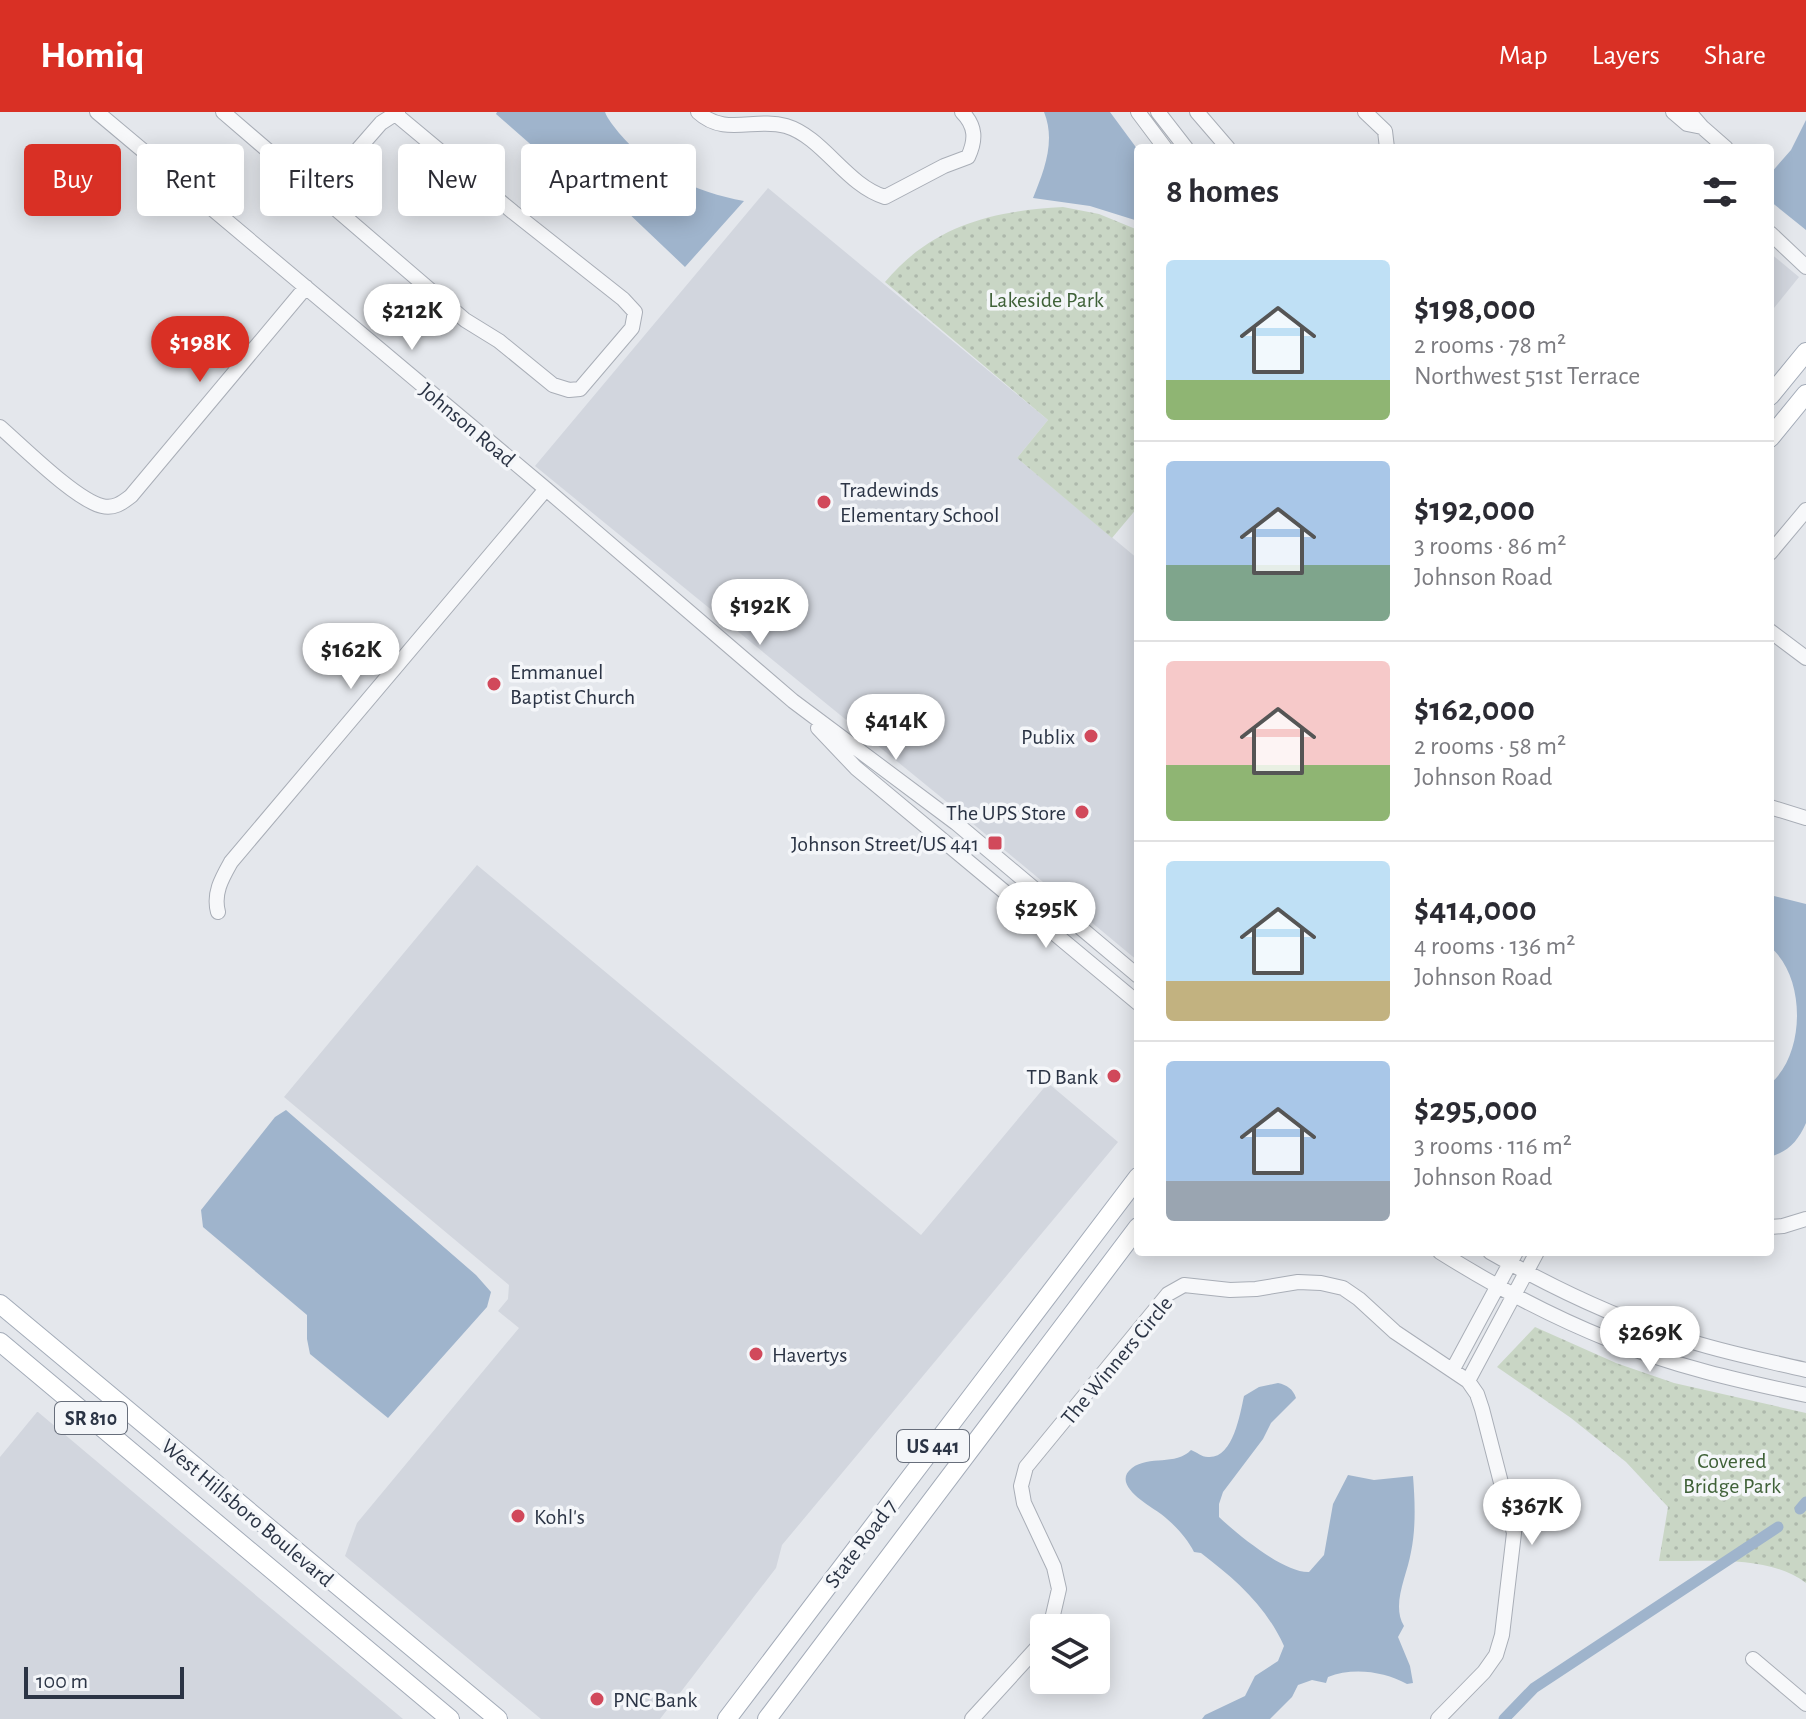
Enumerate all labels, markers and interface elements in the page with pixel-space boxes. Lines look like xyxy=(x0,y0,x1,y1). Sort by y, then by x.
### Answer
text: Homiq xyxy=(40,37,145,75)
text: Map xyxy=(1499,42,1548,70)
text: Layers xyxy=(1592,42,1660,70)
text: Share xyxy=(1704,42,1766,70)
chip: Buy xyxy=(24,144,121,216)
chip: Rent xyxy=(137,144,244,216)
chip: Filters xyxy=(260,144,382,216)
chip: New xyxy=(398,144,505,216)
chip: Apartment xyxy=(521,144,696,216)
icon: filters xyxy=(1698,170,1742,214)
text: 8 homes xyxy=(1166,175,1279,209)
pin: $212K xyxy=(356,284,468,352)
park label: Lakeside Park xyxy=(988,289,1104,311)
icon: home xyxy=(1230,292,1326,388)
text: $198,000 xyxy=(1414,292,1536,326)
text: $212K xyxy=(382,297,442,323)
pin: $198K xyxy=(144,316,256,384)
text: $198K xyxy=(169,329,231,355)
text: 2 rooms · 78 m² xyxy=(1414,332,1566,358)
text: Northwest 51st Terrace xyxy=(1414,363,1640,389)
street label: Johnson Road xyxy=(415,379,519,471)
place label: Tradewinds Elementary School xyxy=(840,479,1000,526)
marker: Tradewinds Elementary School xyxy=(815,493,833,511)
icon: home xyxy=(1230,493,1326,589)
text: $192,000 xyxy=(1414,493,1535,527)
text: 3 rooms · 86 m² xyxy=(1414,533,1566,559)
text: Johnson Road xyxy=(1414,564,1553,590)
pin: $192K xyxy=(704,579,816,647)
text: $192K xyxy=(729,592,791,618)
pin: $162K xyxy=(295,623,407,691)
text: $162K xyxy=(320,636,382,662)
place label: Emmanuel Baptist Church xyxy=(510,661,635,708)
marker: Emmanuel Baptist Church xyxy=(485,675,503,693)
icon: home xyxy=(1230,693,1326,789)
text: $162,000 xyxy=(1414,693,1535,727)
pin: $414K xyxy=(840,694,952,762)
text: $414K xyxy=(865,707,927,733)
place label: Publix xyxy=(1021,726,1075,748)
marker: Publix xyxy=(1082,727,1100,745)
text: 2 rooms · 58 m² xyxy=(1414,733,1566,759)
text: Johnson Road xyxy=(1414,764,1553,790)
place label: The UPS Store xyxy=(946,802,1066,824)
marker: The UPS Store xyxy=(1073,803,1091,821)
place label: Johnson Street/US 441 xyxy=(791,833,979,855)
marker: Johnson Street/US 441 xyxy=(986,834,1004,852)
pin: $295K xyxy=(990,882,1102,950)
icon: home xyxy=(1230,893,1326,989)
text: $414,000 xyxy=(1414,893,1537,927)
text: $295K xyxy=(1015,895,1077,921)
text: 4 rooms · 136 m² xyxy=(1414,933,1575,959)
text: Johnson Road xyxy=(1414,964,1553,990)
place label: TD Bank xyxy=(1026,1066,1098,1088)
marker: TD Bank xyxy=(1105,1067,1123,1085)
icon: home xyxy=(1230,1093,1326,1189)
text: $295,000 xyxy=(1414,1093,1537,1127)
text: 3 rooms · 116 m² xyxy=(1414,1133,1572,1159)
text: Johnson Road xyxy=(1414,1164,1553,1190)
street label: The Winners Circle xyxy=(1057,1292,1177,1429)
pin: $269K xyxy=(1594,1306,1706,1374)
text: $269K xyxy=(1618,1319,1682,1345)
place label: Havertys xyxy=(772,1344,847,1366)
marker: Havertys xyxy=(747,1345,765,1363)
road number: SR 810 xyxy=(55,1402,127,1434)
road number: US 441 xyxy=(897,1430,969,1462)
street label: West Hillsboro Boulevard xyxy=(157,1435,338,1591)
park label: Covered Bridge Park xyxy=(1683,1450,1781,1497)
pin: $367K xyxy=(1476,1479,1588,1547)
text: $367K xyxy=(1501,1492,1563,1518)
street label: State Road 7 xyxy=(821,1495,901,1592)
place label: Kohl's xyxy=(534,1506,585,1528)
marker: Kohl's xyxy=(509,1507,527,1525)
map controls xyxy=(1030,1614,1110,1694)
button: layers xyxy=(1030,1614,1110,1694)
scale bar xyxy=(24,1663,184,1699)
text: 100 m xyxy=(36,1670,88,1692)
place label: PNC Bank xyxy=(613,1689,697,1711)
marker: PNC Bank xyxy=(588,1690,606,1708)

